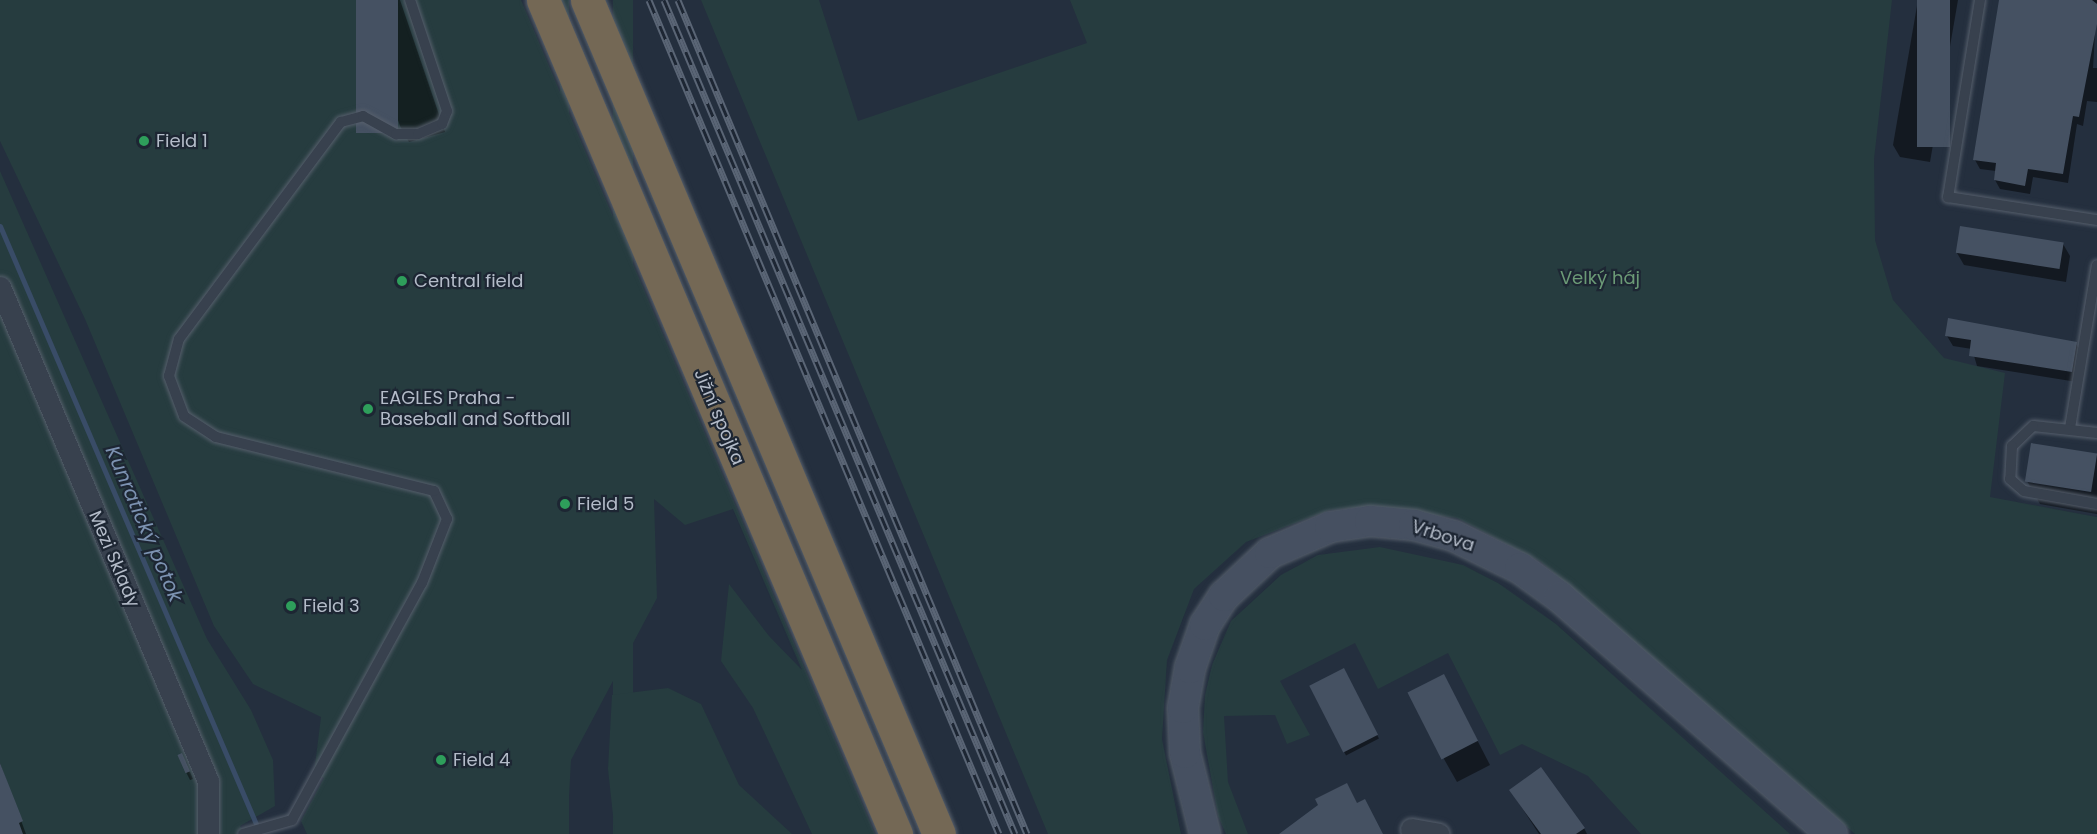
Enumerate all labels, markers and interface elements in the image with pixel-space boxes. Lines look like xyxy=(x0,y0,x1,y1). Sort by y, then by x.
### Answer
place label: Field 1 xyxy=(156,130,208,152)
marker: Field 1 xyxy=(137,134,151,148)
park label: Velký háj xyxy=(1560,267,1640,289)
place label: Central field xyxy=(414,270,523,292)
marker: Central field xyxy=(395,274,409,288)
street label: Jižní spojka xyxy=(689,366,749,468)
place label: EAGLES Praha - Baseball and Softball xyxy=(380,388,570,430)
marker: EAGLES Praha - Baseball and Softball xyxy=(361,402,375,416)
water label: Kunratický potok xyxy=(100,442,188,606)
place label: Field 5 xyxy=(577,493,634,515)
marker: Field 5 xyxy=(558,497,572,511)
street label: Mezi Sklady xyxy=(84,507,144,611)
street label: Vrbova xyxy=(1409,516,1477,556)
place label: Field 3 xyxy=(303,595,360,617)
marker: Field 3 xyxy=(284,599,298,613)
place label: Field 4 xyxy=(453,749,510,771)
marker: Field 4 xyxy=(434,753,448,767)

